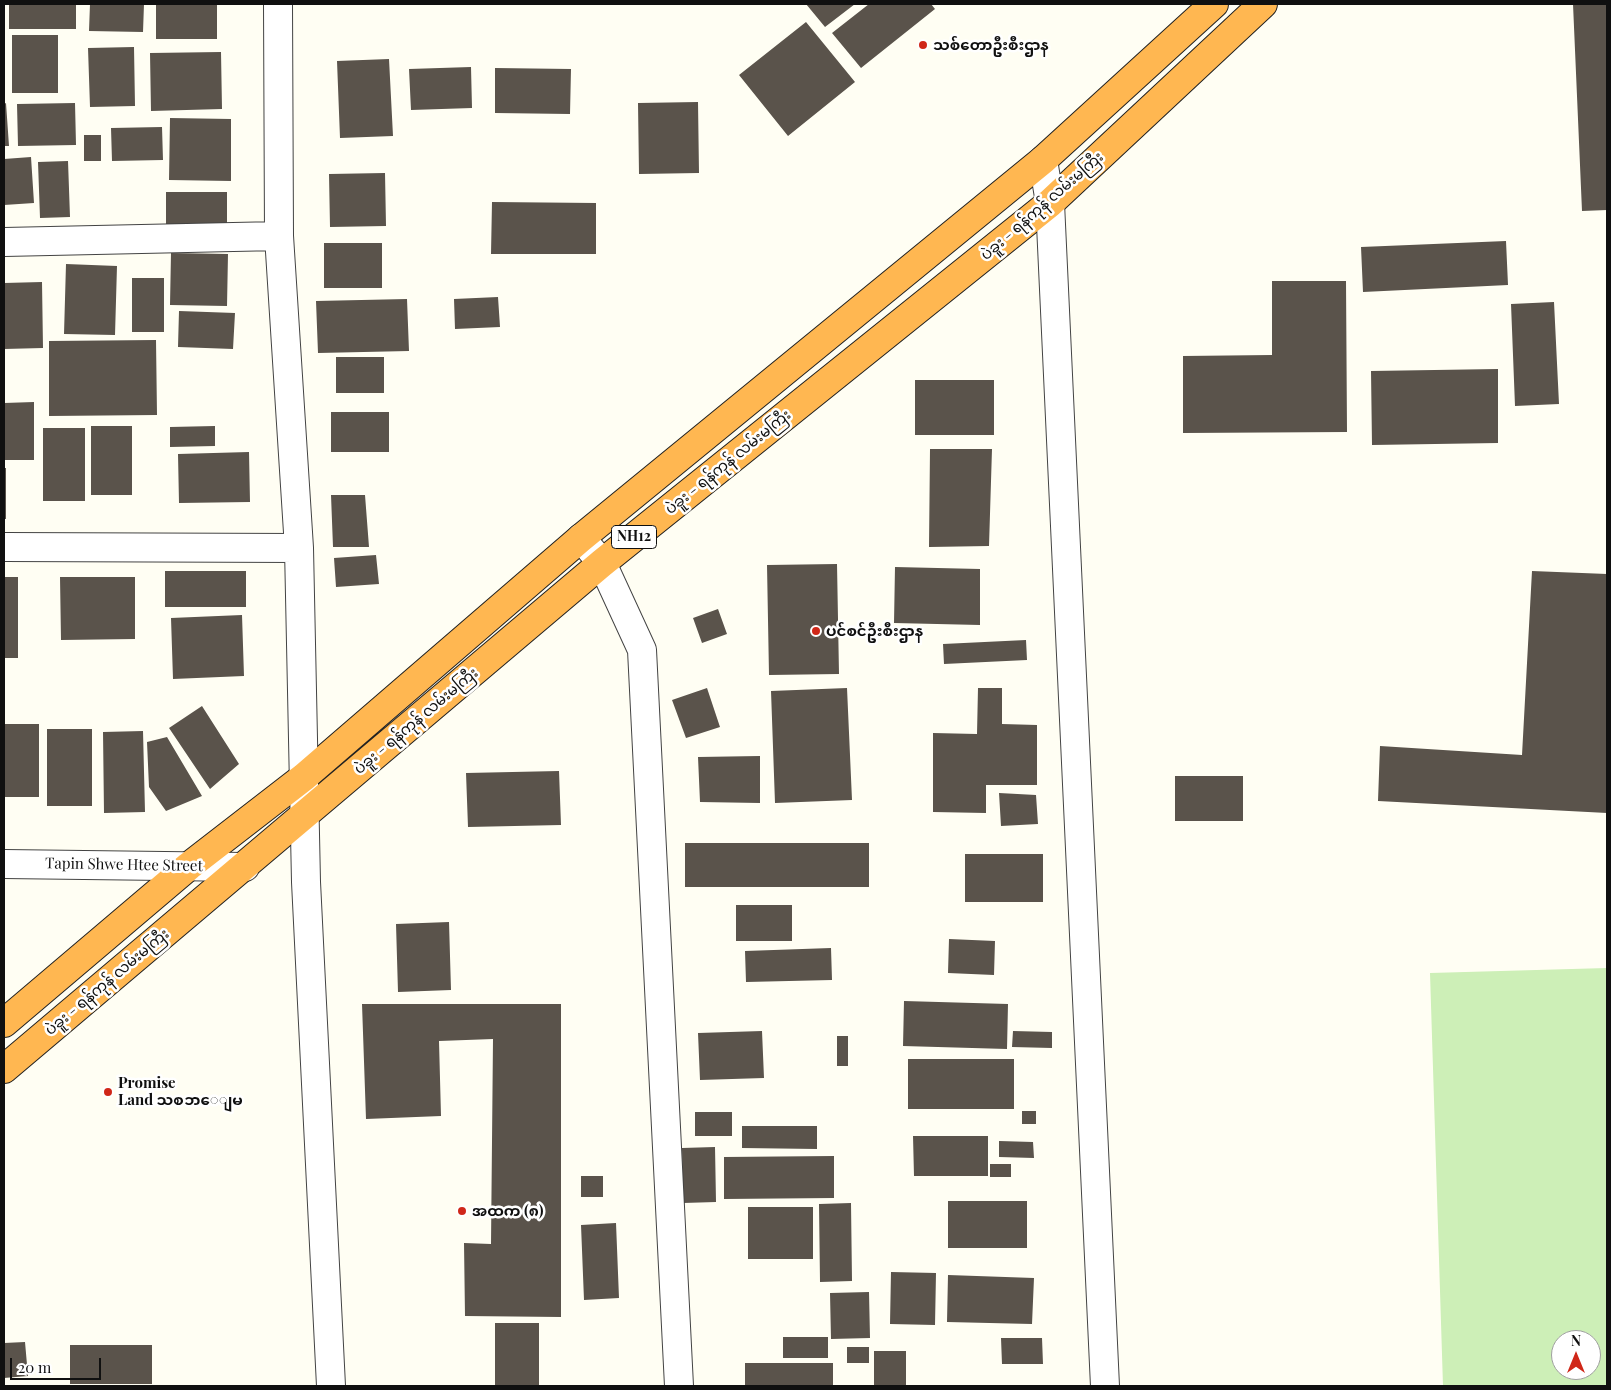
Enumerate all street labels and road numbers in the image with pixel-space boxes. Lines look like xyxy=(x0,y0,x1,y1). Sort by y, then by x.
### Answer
street label: ပဲခူး - ရန်ကုန် လမ်းမကြီး xyxy=(977,148,1107,264)
street label: ပဲခူး - ရန်ကုန် လမ်းမကြီး xyxy=(662,406,794,518)
road number: NH12 xyxy=(612,526,656,548)
street label: ပဲခူး - ရန်ကုန် လမ်းမကြီး xyxy=(350,664,482,778)
street label: Tapin Shwe Htee Street xyxy=(45,855,203,875)
street label: ပဲခူး - ရန်ကုန် လမ်းမကြီး xyxy=(41,925,173,1039)

